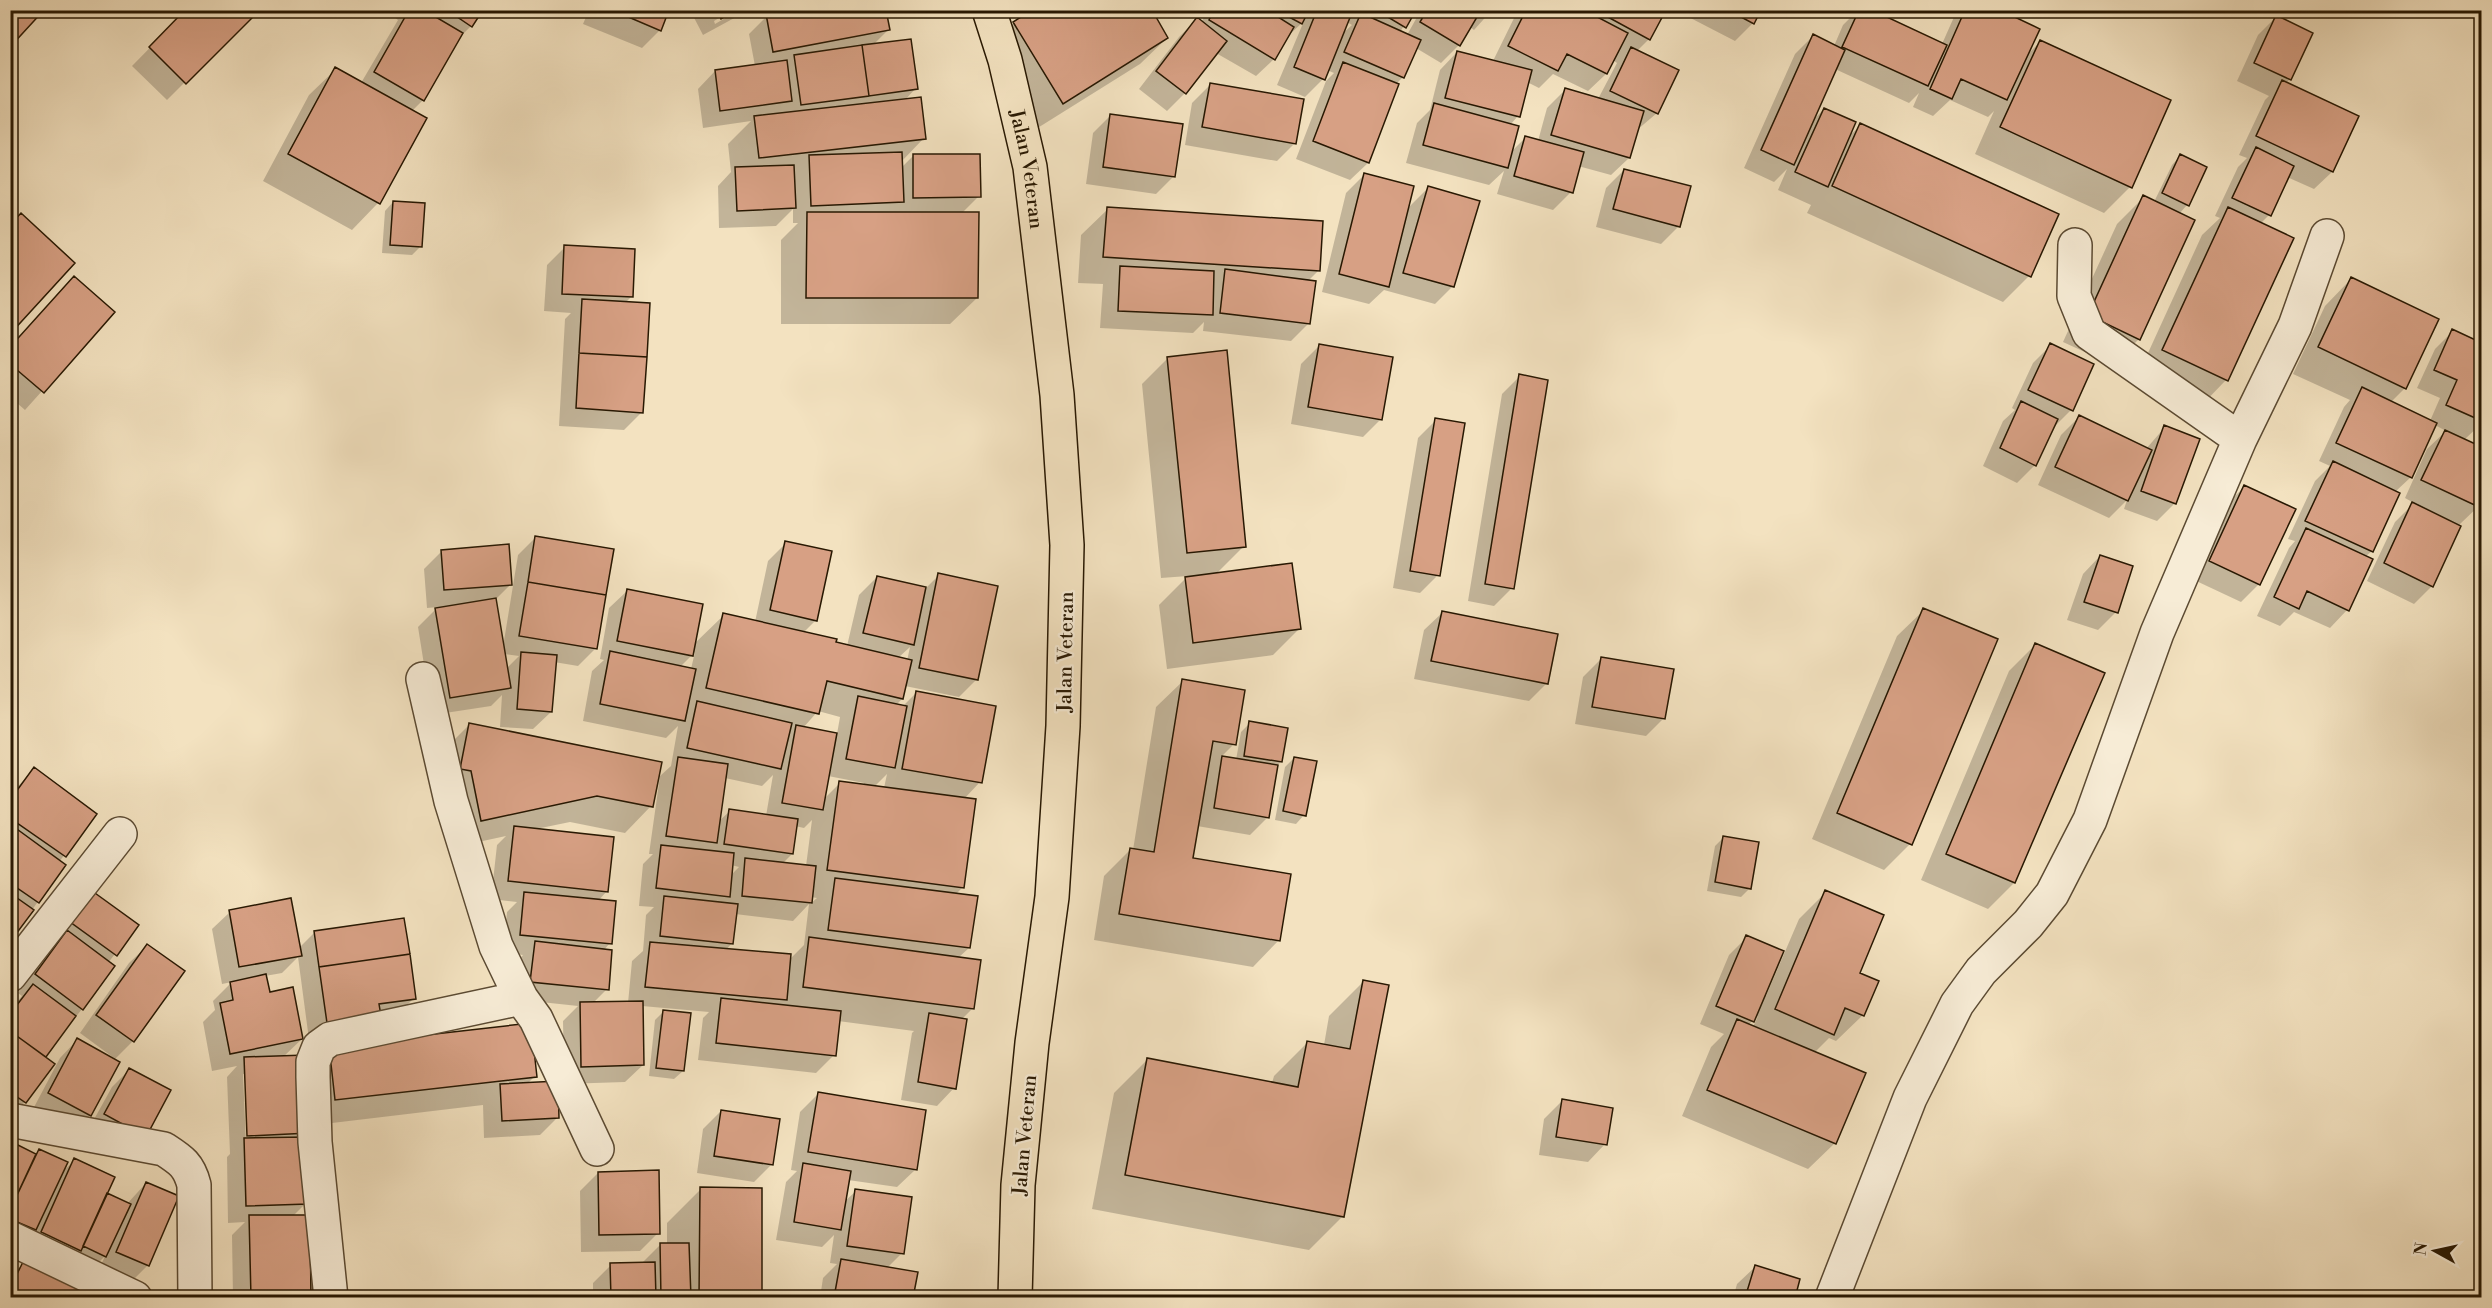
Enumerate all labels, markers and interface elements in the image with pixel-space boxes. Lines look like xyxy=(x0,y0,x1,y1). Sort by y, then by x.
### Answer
street label: Jalan Veteran xyxy=(1003,106,1048,230)
street label: Jalan Veteran xyxy=(1053,591,1080,714)
street label: Jalan Veteran xyxy=(1008,1074,1043,1197)
north arrow xyxy=(2405,1221,2465,1281)
text: N xyxy=(2410,1241,2432,1257)

